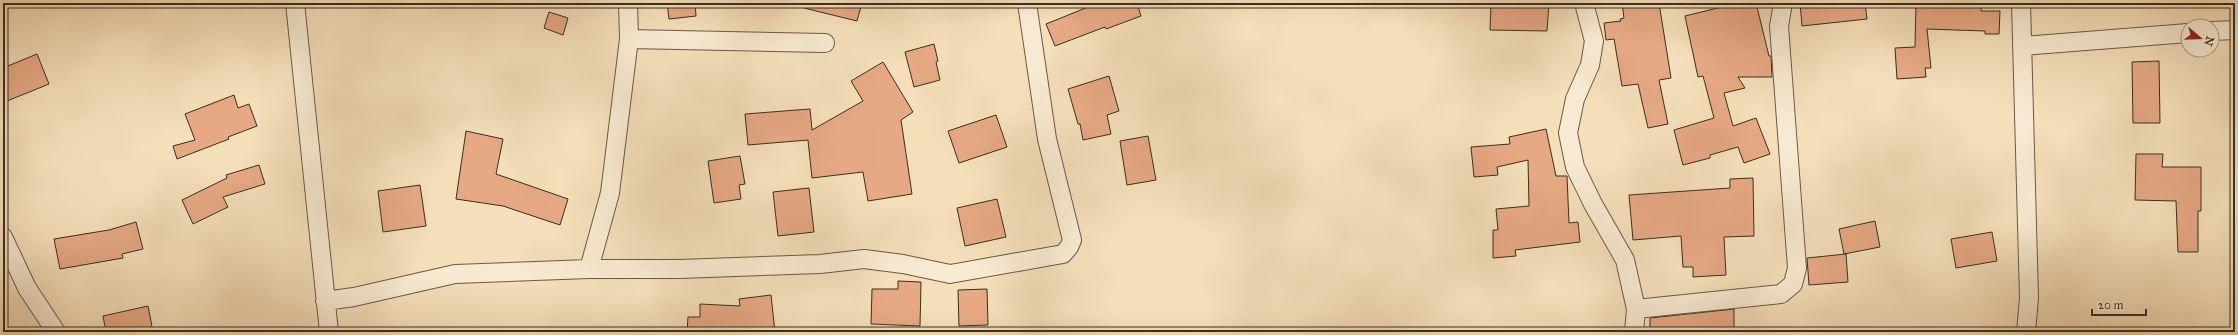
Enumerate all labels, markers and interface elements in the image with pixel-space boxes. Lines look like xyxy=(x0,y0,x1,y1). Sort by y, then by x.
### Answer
north arrow xyxy=(2180,18,2220,58)
text: N xyxy=(2201,35,2217,48)
scale bar xyxy=(2092,291,2146,317)
text: 20 m xyxy=(2098,298,2124,312)

